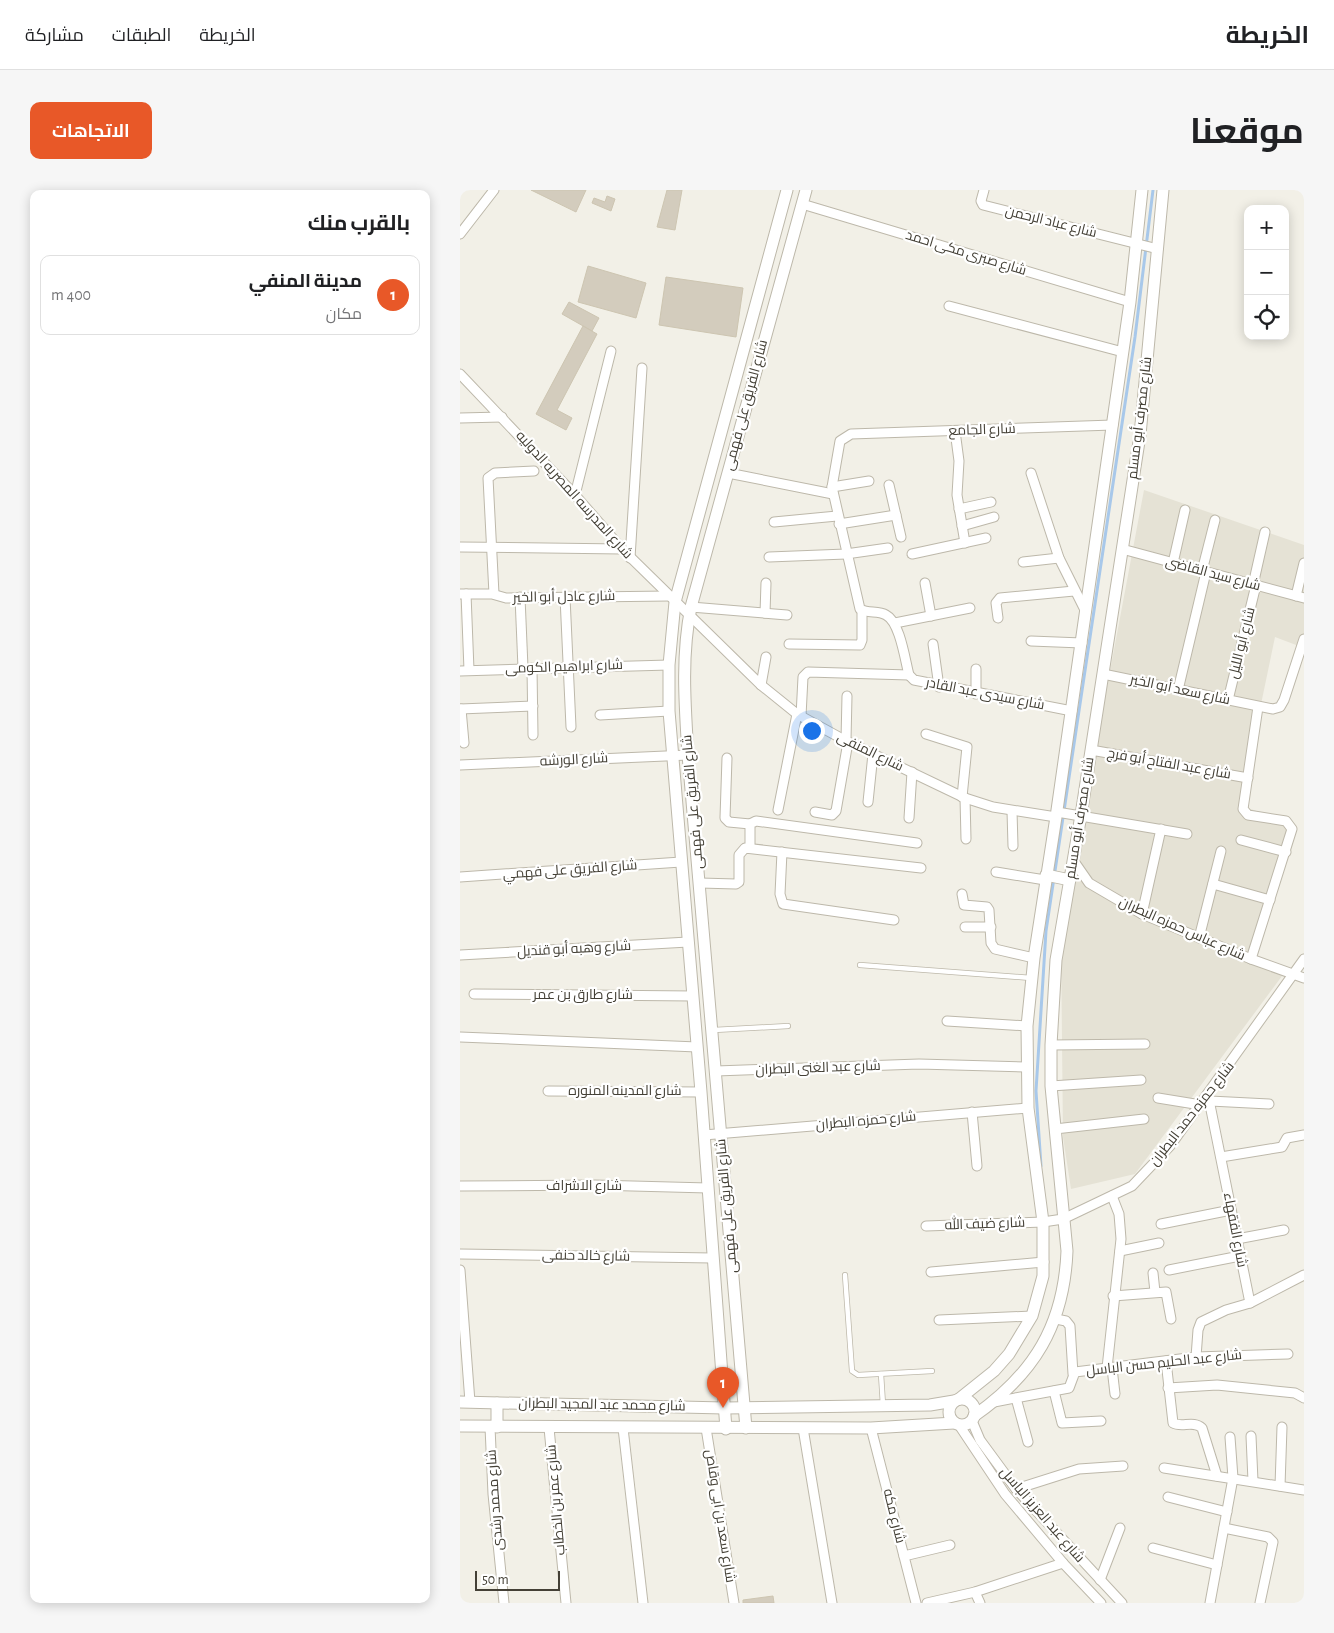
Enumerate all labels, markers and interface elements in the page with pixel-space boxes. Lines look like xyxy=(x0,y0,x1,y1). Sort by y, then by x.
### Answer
text: الخريطة xyxy=(1226,24,1309,48)
text: مشاركة xyxy=(25,27,84,45)
text: الطبقات xyxy=(112,27,171,45)
text: الخريطة xyxy=(199,27,256,45)
button: الاتجاهات xyxy=(30,102,152,159)
text: موقعنا xyxy=(1190,115,1304,150)
street label: شارع عباد الرحمن xyxy=(1004,204,1098,241)
map controls xyxy=(1244,205,1289,340)
button: + xyxy=(1244,205,1289,250)
text: بالقرب منك xyxy=(308,213,410,234)
street label: شارع صبرى مكى احمد xyxy=(904,228,1028,279)
button: − xyxy=(1244,250,1289,295)
text: مدينة المنفي xyxy=(249,272,362,291)
text: 400 m xyxy=(51,287,91,303)
text: 1 xyxy=(390,287,396,303)
button: locate xyxy=(1244,295,1289,340)
text: مكان xyxy=(326,306,362,322)
street label: شارع الفريق على فهمى xyxy=(722,338,771,472)
street label: شارع مصرف أبو مسلم xyxy=(1123,356,1156,480)
street label: شارع الجامع xyxy=(948,422,1016,439)
street label: شارع المدرسه المصريه الدوليه xyxy=(512,428,635,562)
street label: شارع سيد القاضى xyxy=(1164,555,1262,594)
street label: شارع عادل أبو الخير xyxy=(512,586,615,606)
street label: شارع أبو الليل xyxy=(1223,605,1259,680)
street label: شارع ابراهيم الكومى xyxy=(505,658,623,678)
street label: شارع سعد أبو الخير xyxy=(1127,669,1232,708)
street label: شارع سيدى عبد القادر xyxy=(923,675,1046,713)
your location xyxy=(799,718,825,744)
street label: شارع المنفى xyxy=(834,730,905,775)
street label: شارع الفريق على فهمى xyxy=(680,734,707,870)
street label: شارع عبد الفتاح أبو فرج xyxy=(1106,743,1233,783)
street label: شارع الورشه xyxy=(539,751,609,770)
street label: شارع مصرف أبو مسلم xyxy=(1060,756,1099,880)
street label: شارع الفريق على فهمي xyxy=(502,858,638,886)
street label: شارع عباس حمزه البطران xyxy=(1116,895,1247,964)
street label: شارع وهبه أبو قنديل xyxy=(516,936,631,960)
street label: شارع طارق بن عمر xyxy=(532,988,633,1003)
street label: شارع عبد الغنى البطران xyxy=(755,1059,881,1078)
street label: شارع حمزه حمد البطران xyxy=(1147,1059,1238,1169)
street label: شارع المدينه المنوره xyxy=(568,1084,682,1099)
street label: شارع حمزه البطران xyxy=(815,1110,917,1133)
street label: شارع الفريق على فهمى xyxy=(714,1138,741,1274)
street label: شارع الاشراف xyxy=(546,1179,622,1194)
street label: شارع الفقهاء xyxy=(1220,1191,1249,1269)
street label: شارع ضيف الله xyxy=(944,1213,1026,1233)
street label: شارع خالد حنفى xyxy=(542,1248,630,1265)
street label: شارع عبد الحليم حسن الباسل xyxy=(1085,1348,1243,1380)
pin: 1 xyxy=(707,1367,739,1408)
street label: شارع محمد عبد المجيد البطران xyxy=(518,1397,686,1414)
street label: شارع عمر بن الخطاب xyxy=(544,1444,569,1556)
street label: شارع سعد بن ابى وقاص xyxy=(702,1448,737,1584)
street label: شارع محمد رشدى xyxy=(484,1449,507,1551)
street label: شارع عبد العزيز الباسل xyxy=(996,1465,1087,1566)
street label: شارع مكه xyxy=(879,1487,908,1545)
scale bar xyxy=(475,1568,560,1591)
text: 50 m xyxy=(482,1573,509,1587)

